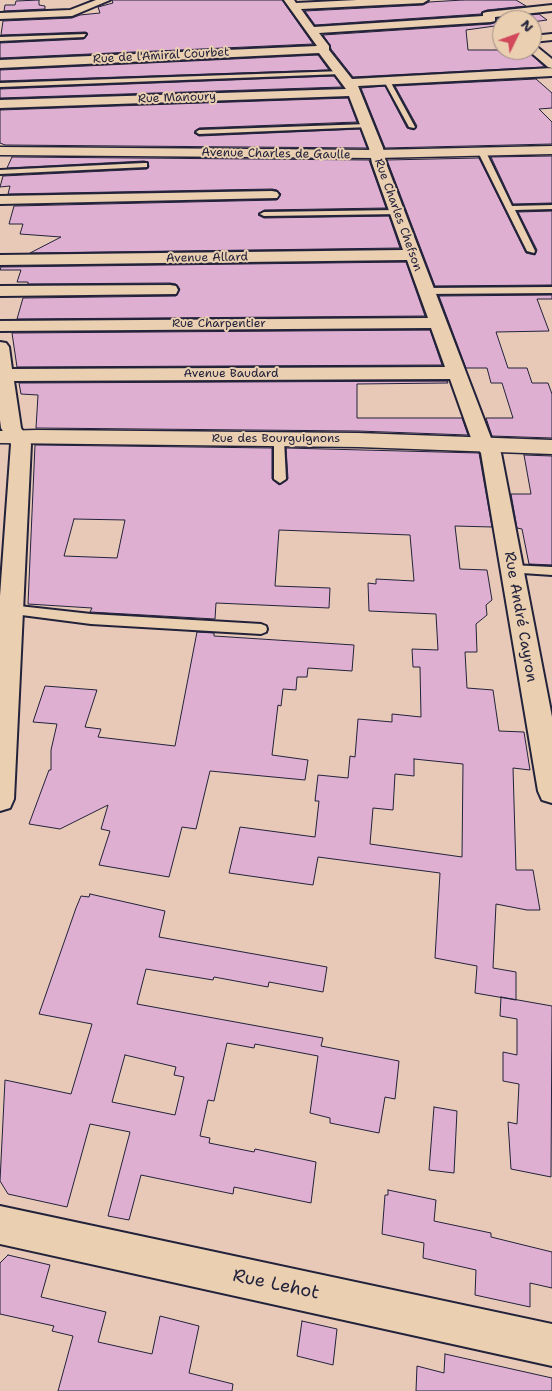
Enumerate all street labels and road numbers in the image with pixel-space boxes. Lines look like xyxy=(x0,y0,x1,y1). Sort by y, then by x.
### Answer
street label: Rue de l'Amiral Courbet xyxy=(92,45,230,67)
street label: Rue Manoury xyxy=(138,89,216,107)
street label: Avenue Charles de Gaulle xyxy=(201,145,351,163)
street label: Rue Charles Chefson xyxy=(371,157,425,273)
street label: Avenue Allard xyxy=(166,250,248,266)
street label: Rue Charpentier xyxy=(172,317,266,331)
street label: Avenue Baudard xyxy=(183,367,279,381)
street label: Rue des Bourguignons xyxy=(212,432,340,446)
street label: Rue André Cayron xyxy=(500,550,540,684)
street label: Rue Lehot xyxy=(231,1265,321,1305)

